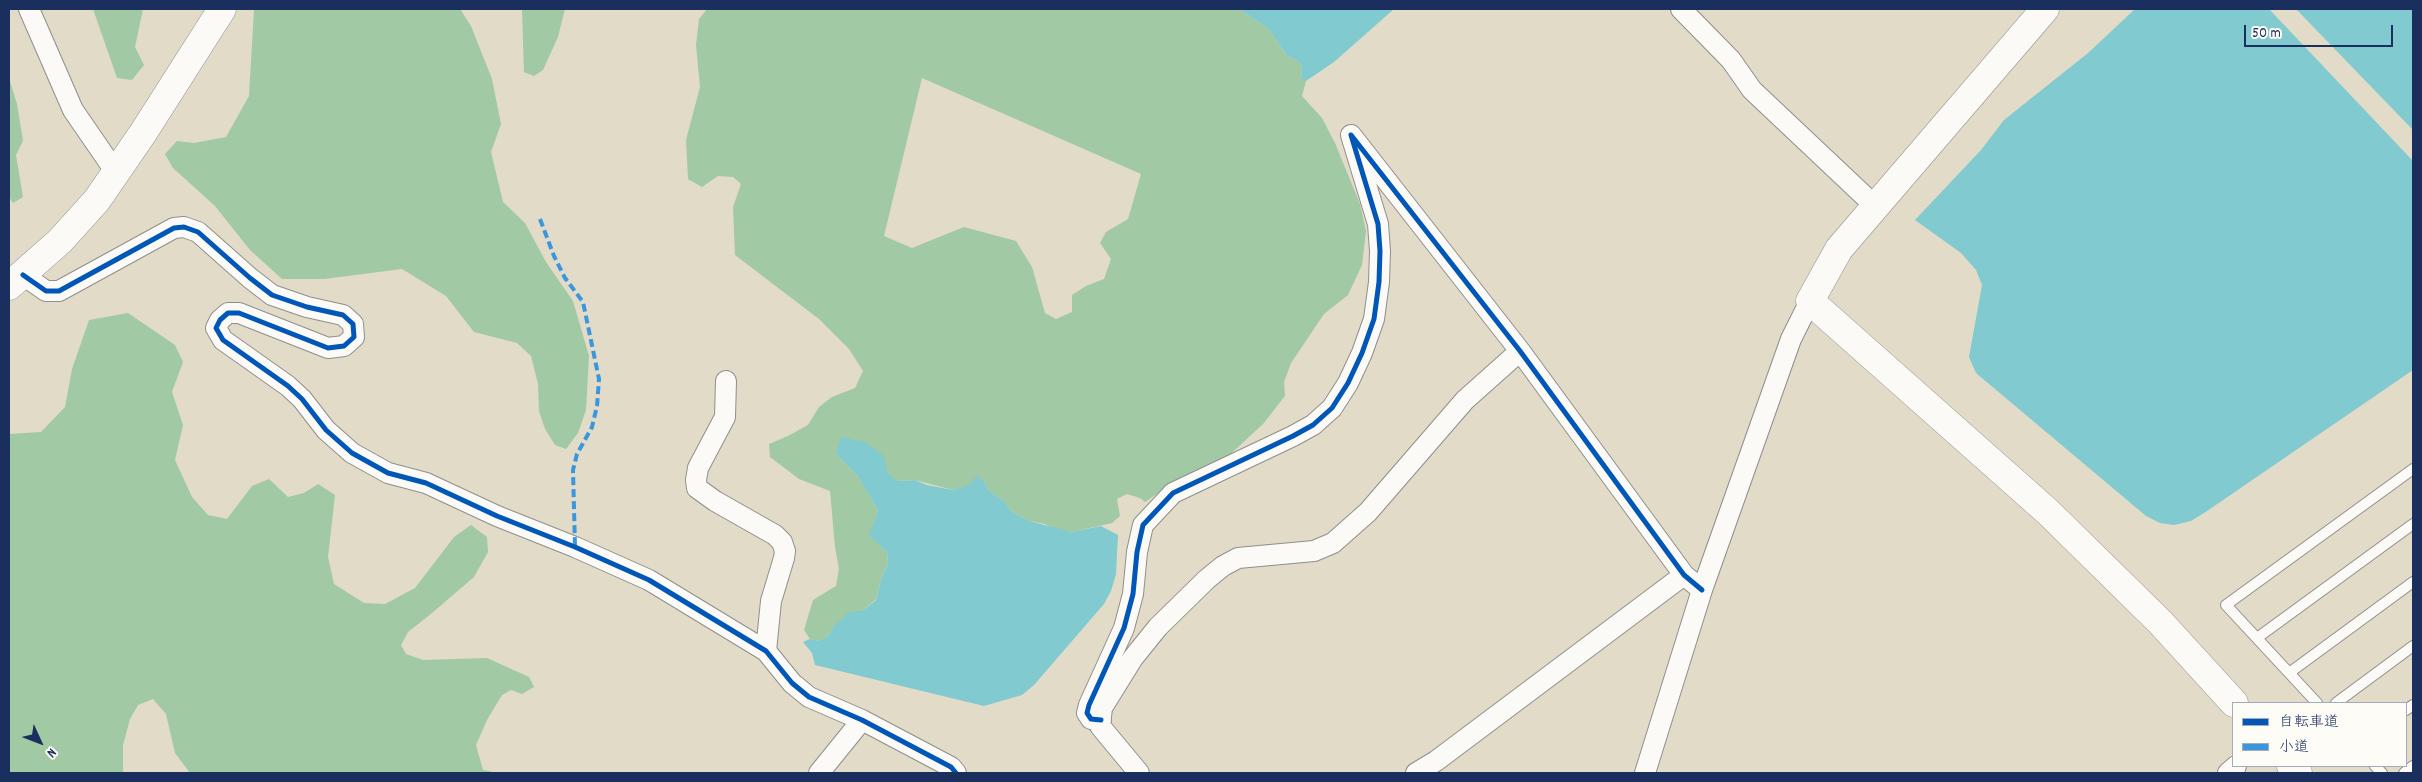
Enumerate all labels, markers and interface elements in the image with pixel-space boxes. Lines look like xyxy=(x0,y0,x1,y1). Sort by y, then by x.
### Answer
scale bar xyxy=(2247,15,2396,47)
text: 50 m xyxy=(2252,23,2281,45)
legend xyxy=(2232,702,2407,767)
text: 自転車道 xyxy=(2279,712,2339,734)
north arrow xyxy=(15,717,65,767)
text: 小道 xyxy=(2279,737,2309,759)
text: N xyxy=(41,743,61,762)

